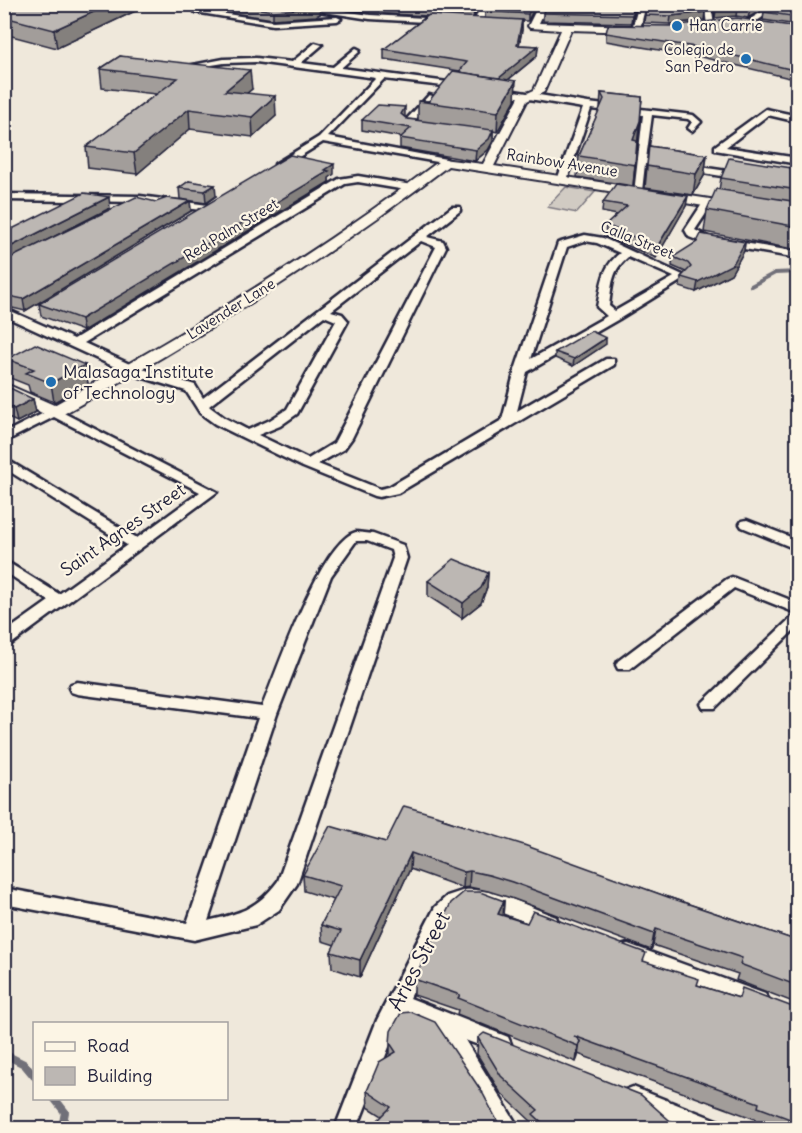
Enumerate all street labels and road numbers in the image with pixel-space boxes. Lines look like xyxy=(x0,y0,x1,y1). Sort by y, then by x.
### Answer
street label: Rainbow Avenue xyxy=(505,144,619,181)
street label: Red Palm Street xyxy=(180,194,282,265)
street label: Calla Street xyxy=(598,216,677,263)
street label: Lavender Lane xyxy=(183,274,278,343)
street label: Saint Agnes Street xyxy=(56,478,190,581)
street label: Aries Street xyxy=(381,906,456,1015)

